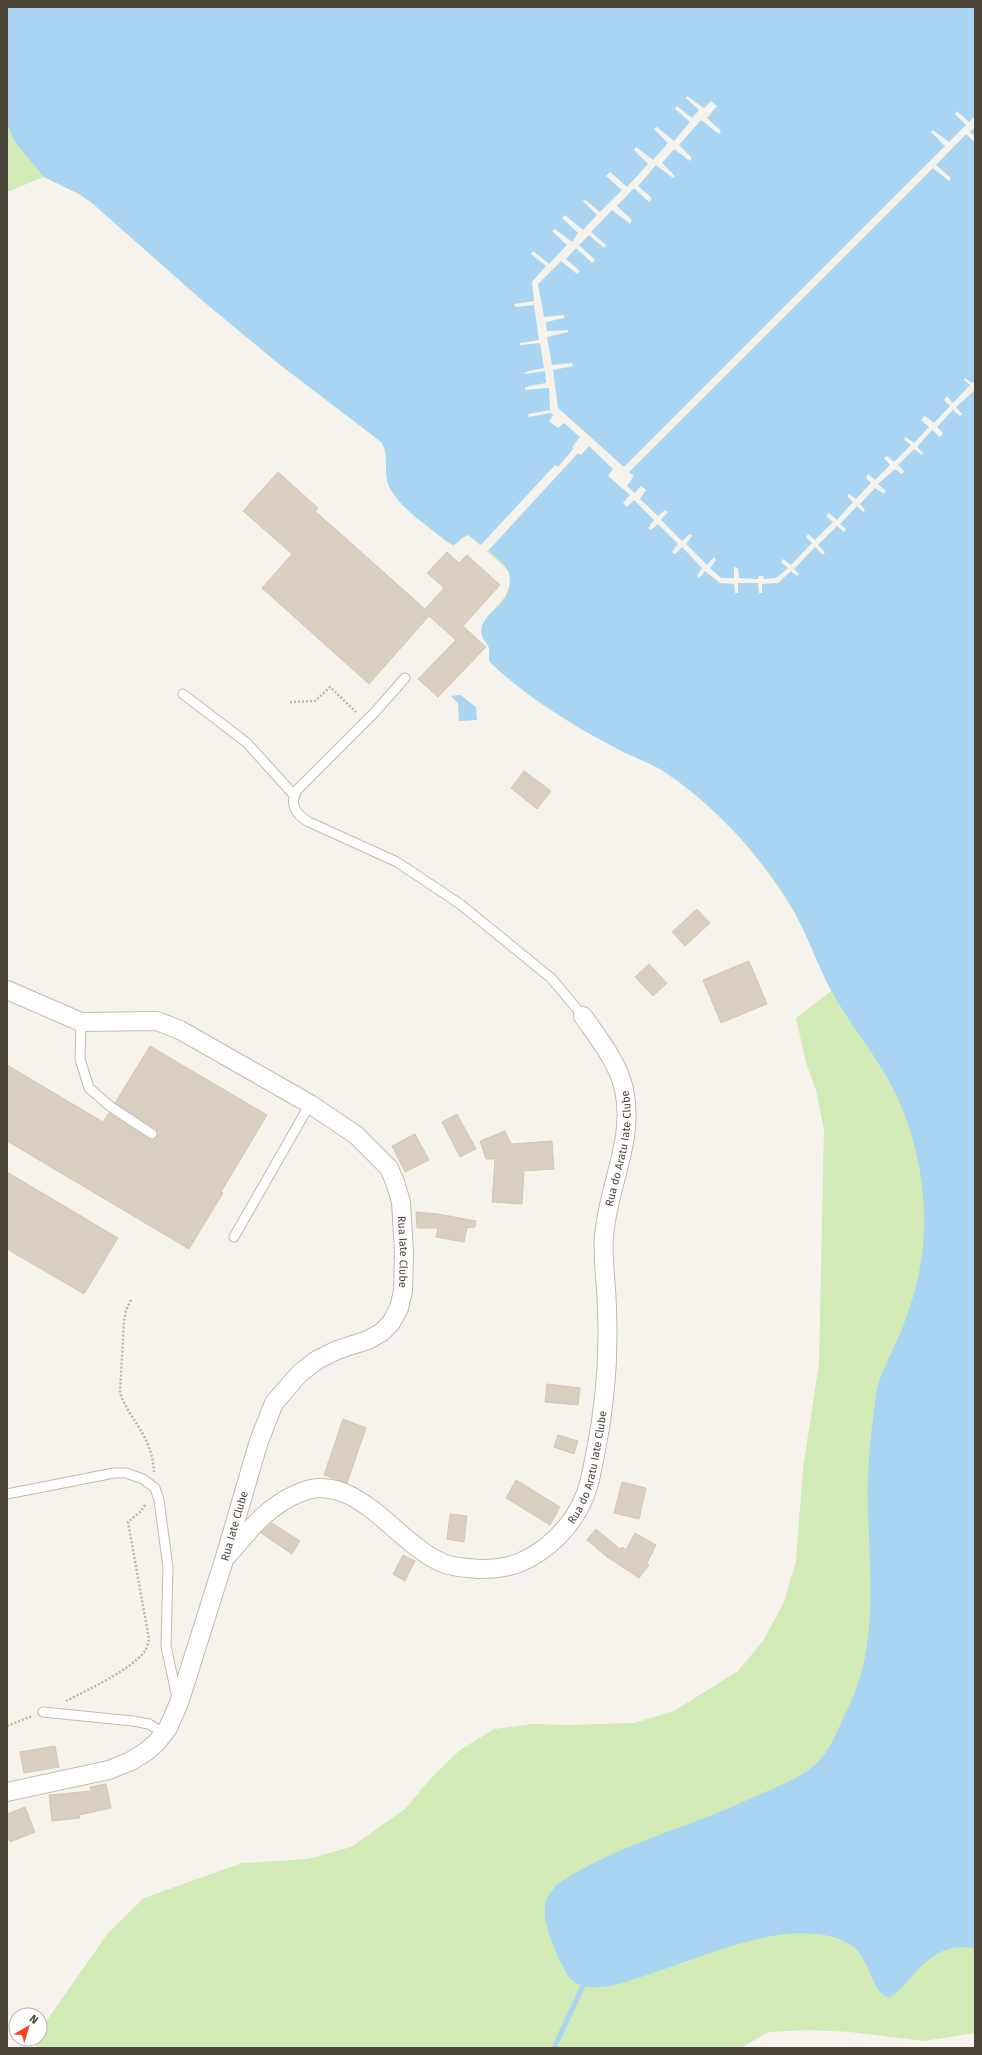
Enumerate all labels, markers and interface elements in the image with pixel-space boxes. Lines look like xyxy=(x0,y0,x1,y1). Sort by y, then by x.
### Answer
street label: Rua do Aratu Iate Clube xyxy=(603,1089,634,1208)
street label: Rua Iate Clube xyxy=(395,1215,410,1288)
street label: Rua do Aratu Iate Clube xyxy=(565,1410,609,1527)
street label: Rua Iate Clube xyxy=(218,1490,251,1563)
north arrow xyxy=(8,2007,48,2047)
text: N xyxy=(27,2012,41,2027)

